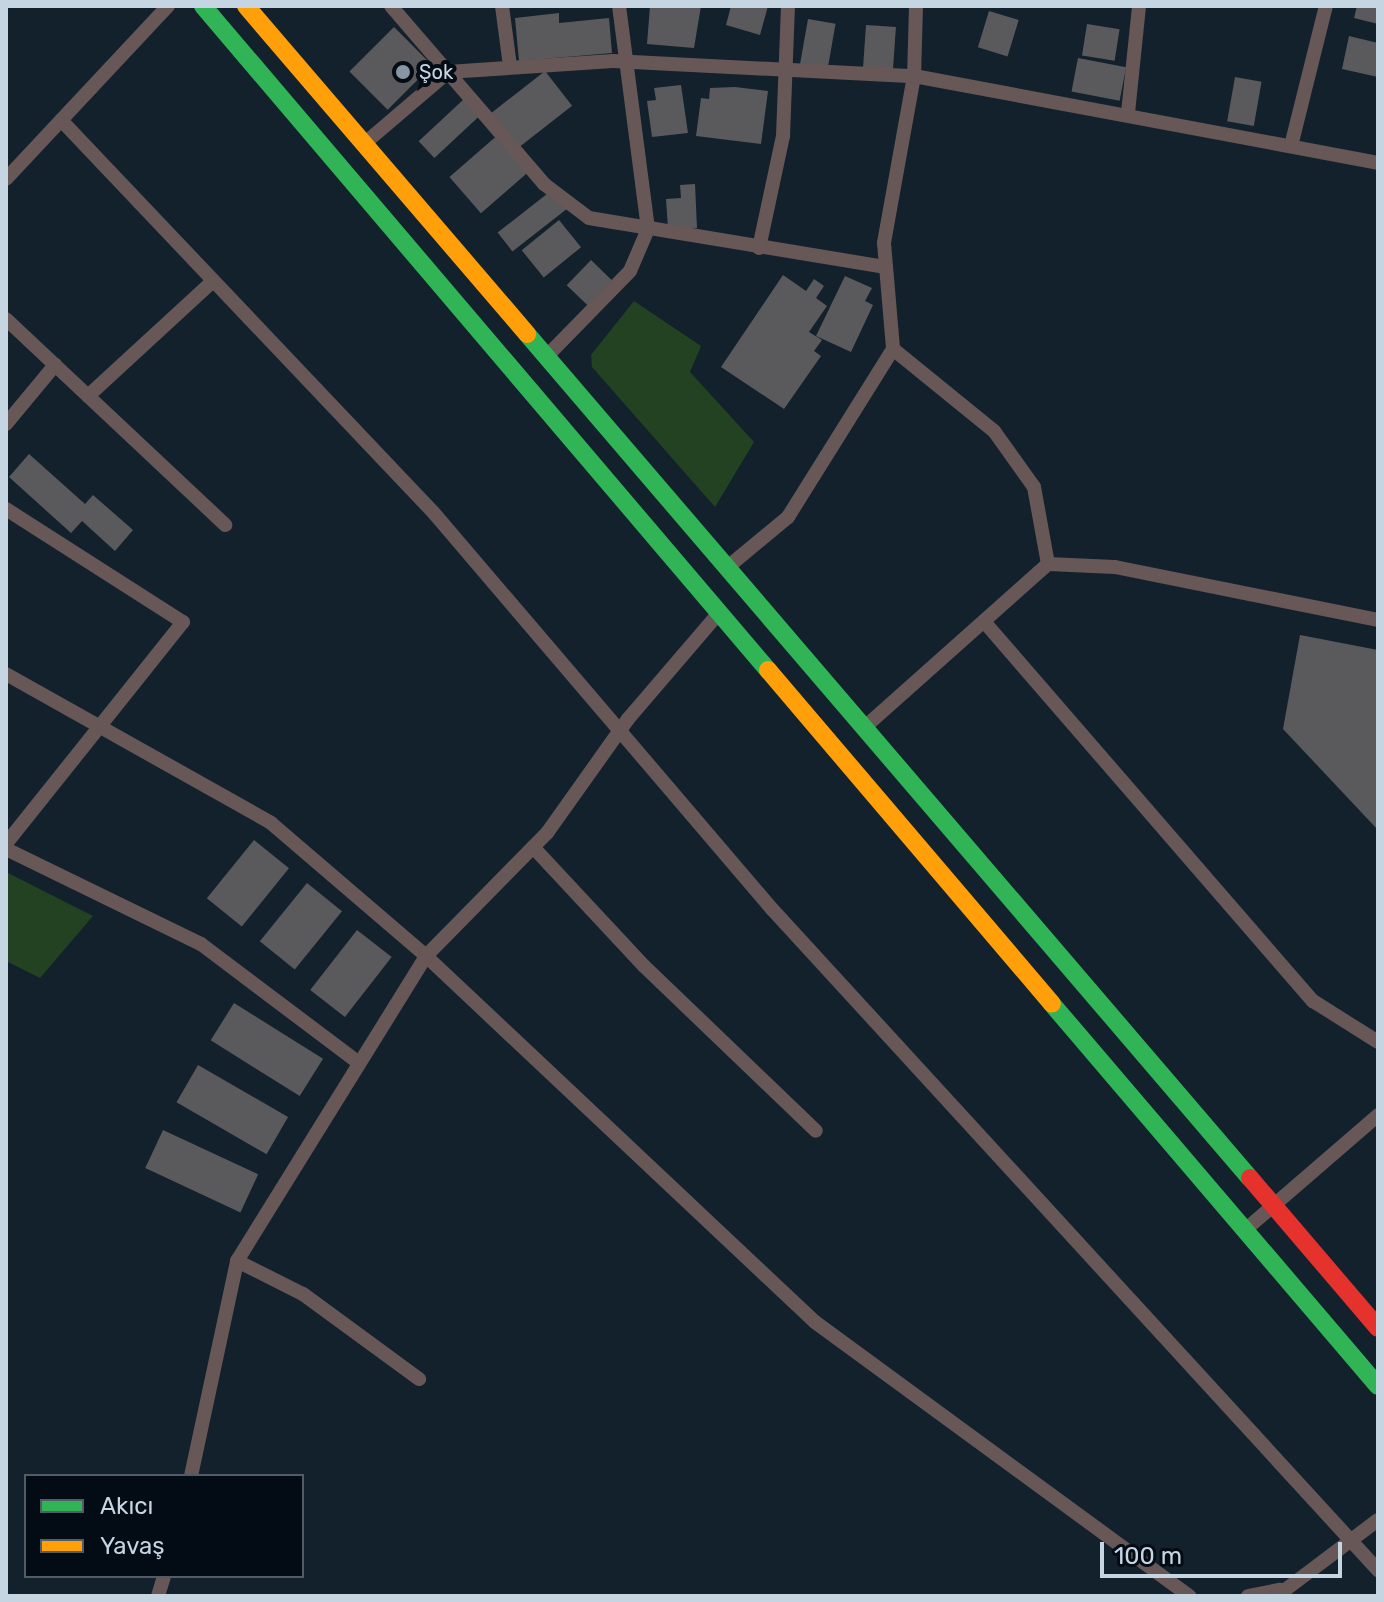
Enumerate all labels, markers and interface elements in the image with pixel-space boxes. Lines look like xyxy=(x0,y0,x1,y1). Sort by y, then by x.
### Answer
place label: Şok xyxy=(419,60,453,84)
marker: Şok xyxy=(394,63,412,81)
legend xyxy=(24,1474,304,1578)
text: Akıcı xyxy=(100,1492,153,1520)
scale bar xyxy=(1104,1526,1346,1576)
text: Yavaş xyxy=(100,1532,164,1560)
text: 100 m xyxy=(1114,1542,1182,1570)

